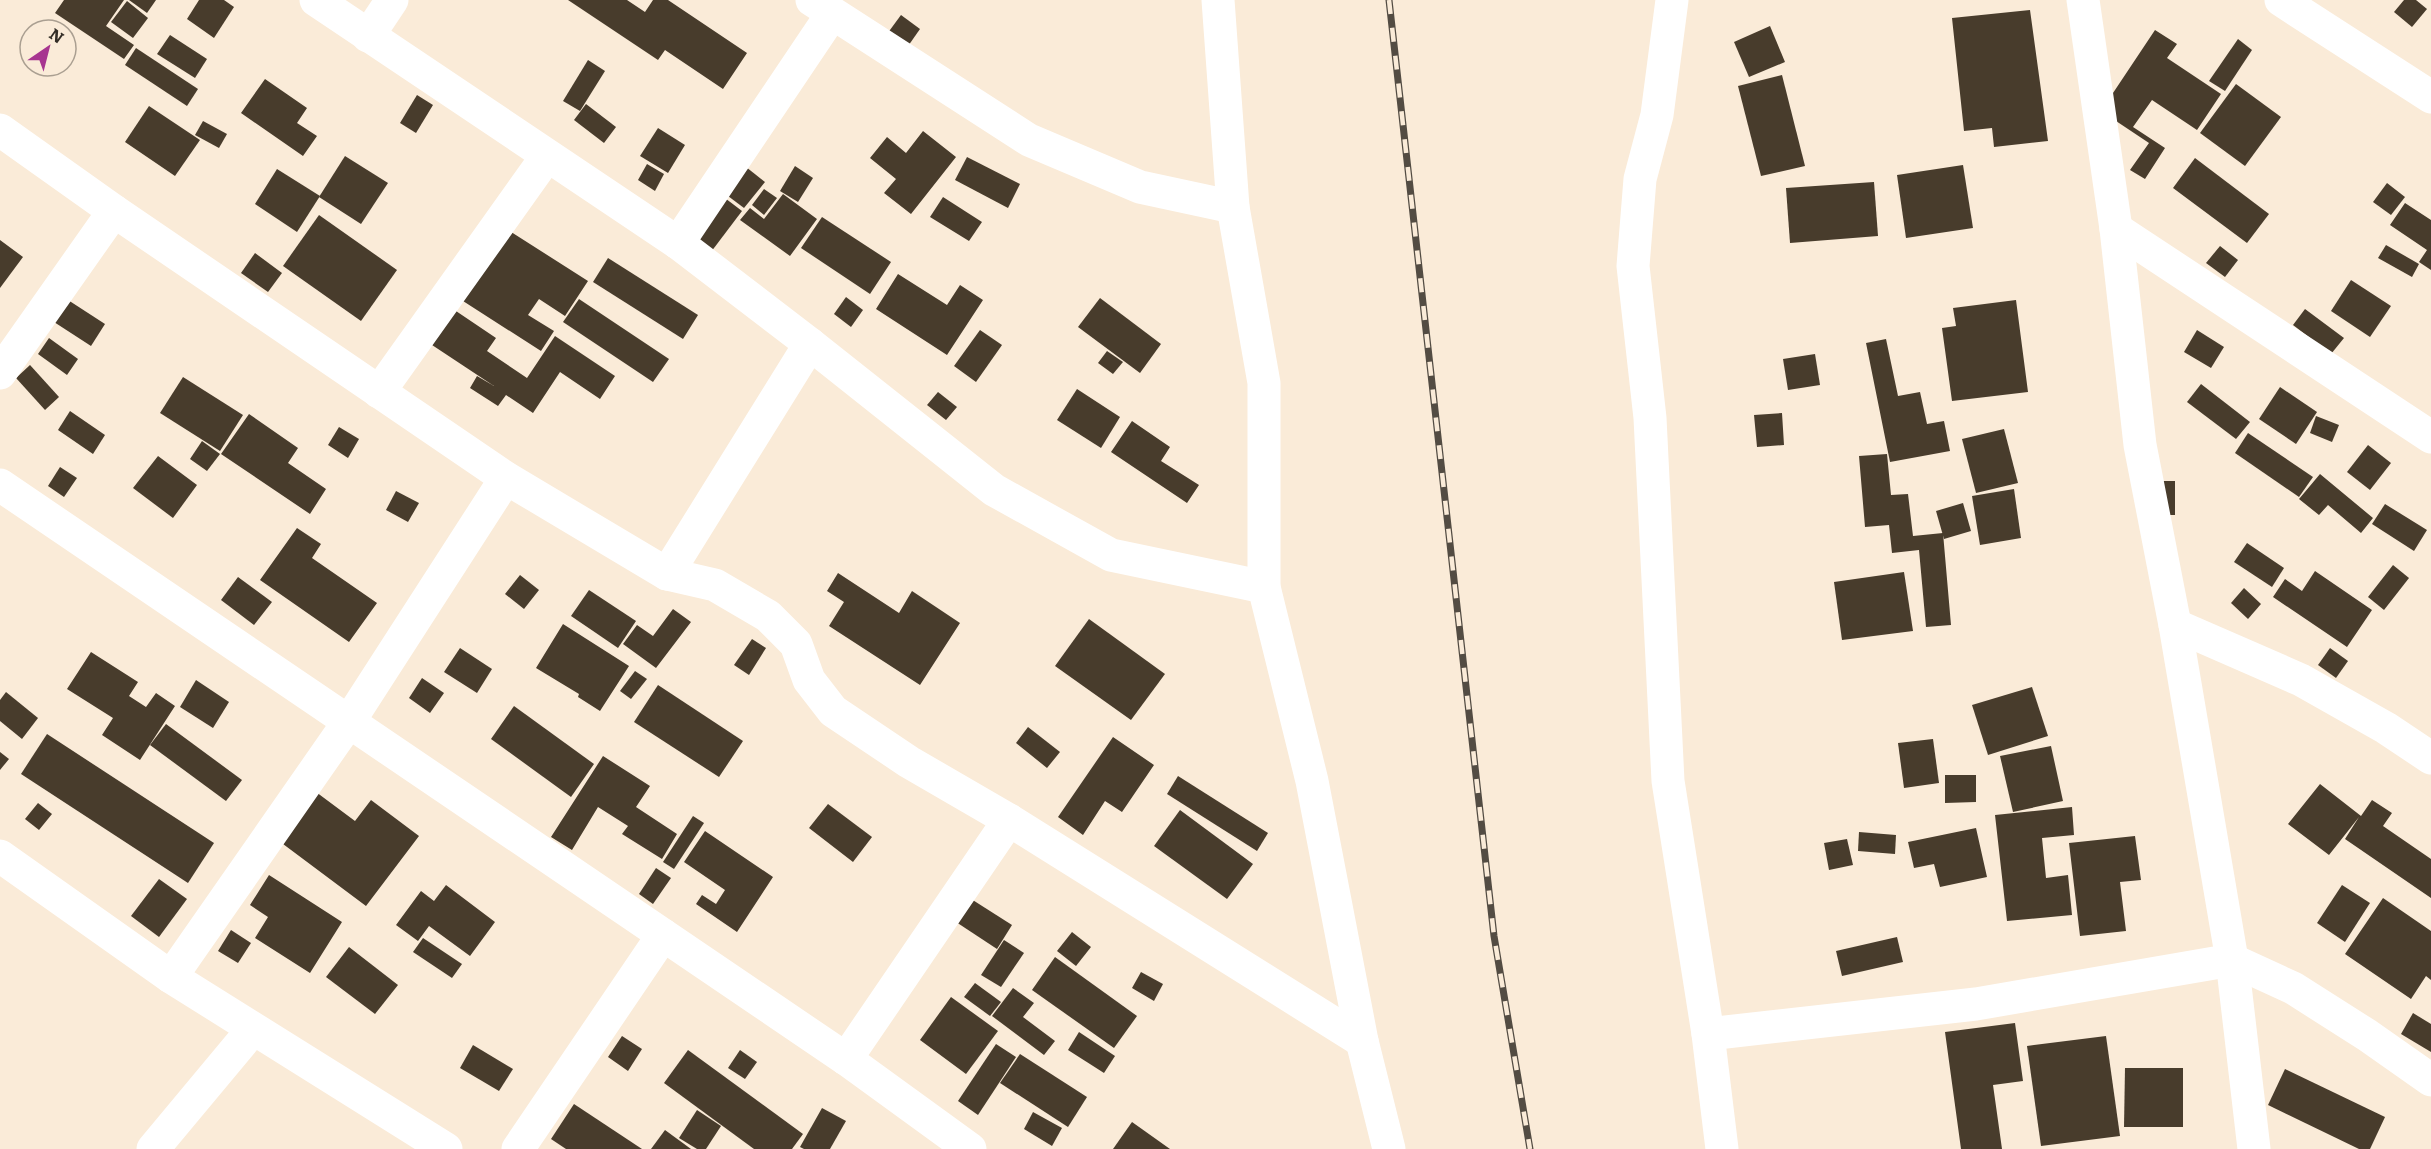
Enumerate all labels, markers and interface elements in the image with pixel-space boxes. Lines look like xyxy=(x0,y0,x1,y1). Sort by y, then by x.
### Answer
north arrow xyxy=(18,18,78,78)
text: N xyxy=(45,21,70,49)

